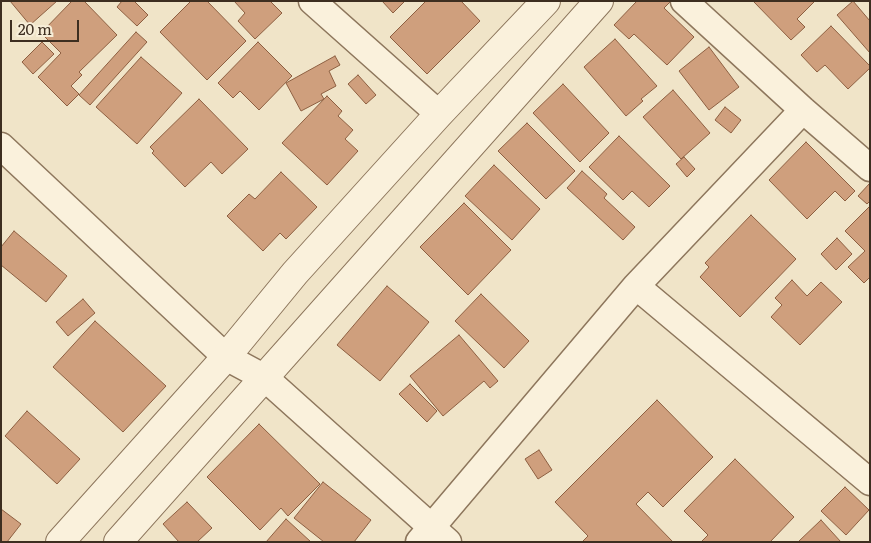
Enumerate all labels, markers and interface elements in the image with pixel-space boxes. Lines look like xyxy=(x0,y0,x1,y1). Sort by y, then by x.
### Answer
scale bar xyxy=(12,10,81,42)
text: 20 m xyxy=(18,17,52,40)

